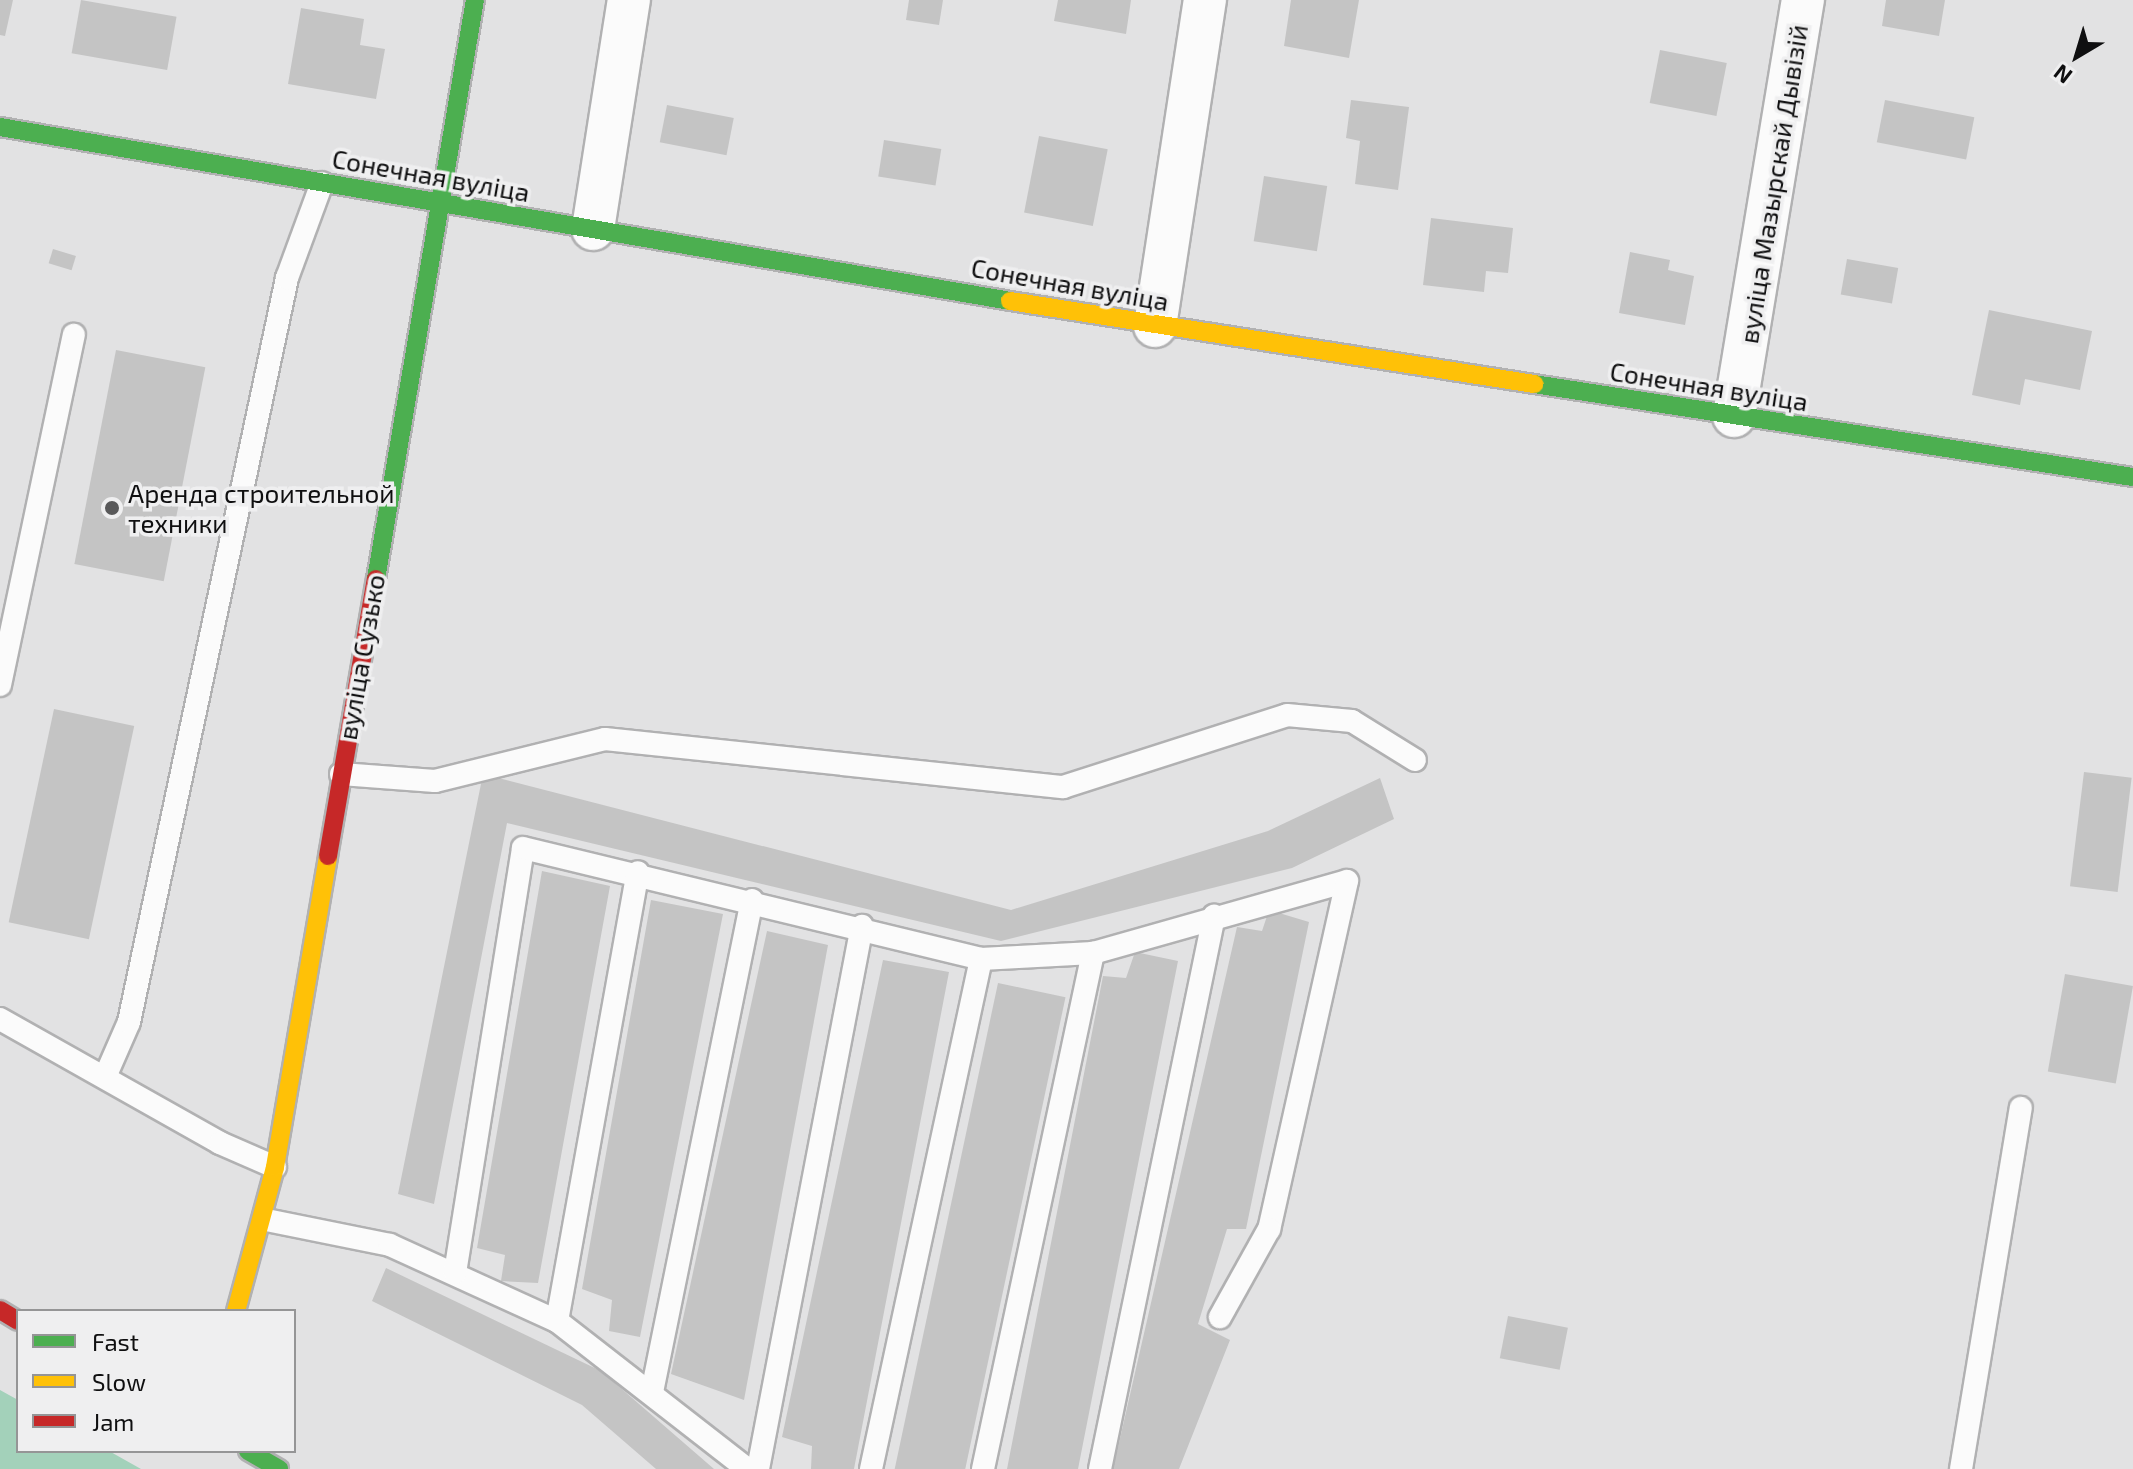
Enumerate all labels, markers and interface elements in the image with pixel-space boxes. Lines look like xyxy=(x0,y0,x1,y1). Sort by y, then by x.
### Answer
north arrow xyxy=(2037,16,2117,96)
street label: вуліца Мазырскай Дывізій xyxy=(1732,22,1814,346)
text: N xyxy=(2048,60,2076,90)
street label: Сонечная вуліца xyxy=(330,142,532,208)
street label: Сонечная вуліца xyxy=(969,251,1171,317)
street label: Сонечная вуліца xyxy=(1608,355,1810,417)
place label: Аренда строительной техники xyxy=(128,477,395,538)
marker: Аренда строительной техники xyxy=(103,499,121,517)
street label: вуліца Сузько xyxy=(331,572,391,742)
legend xyxy=(16,1309,296,1453)
text: Fast xyxy=(92,1327,139,1356)
text: Slow xyxy=(92,1367,146,1396)
text: Jam xyxy=(92,1407,134,1436)

